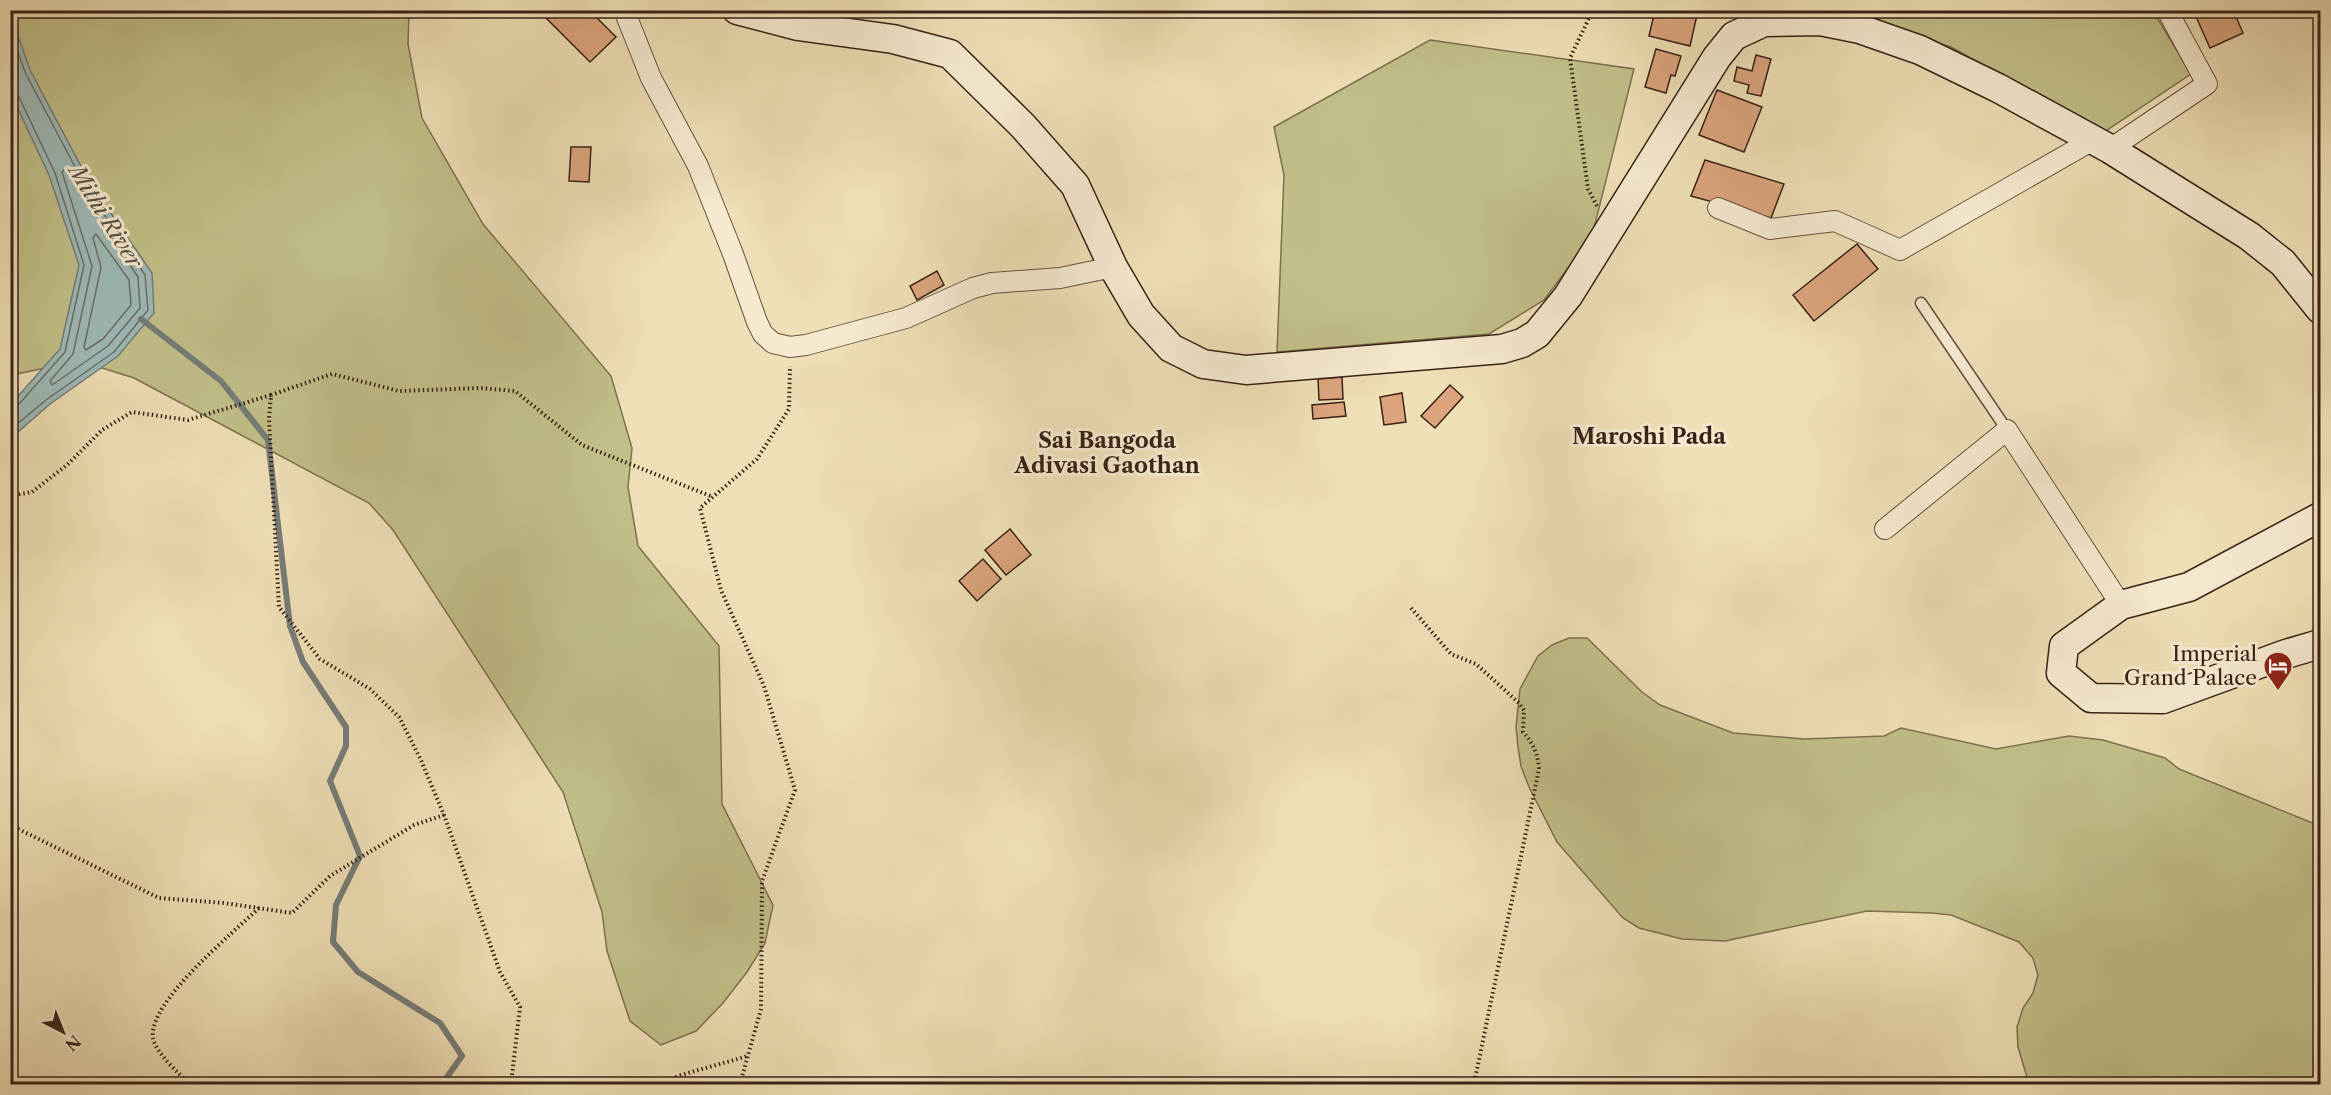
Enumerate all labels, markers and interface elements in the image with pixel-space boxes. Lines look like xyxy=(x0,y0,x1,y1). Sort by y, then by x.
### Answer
water label: Mithi River xyxy=(61,157,149,275)
district label: Maroshi Pada xyxy=(1572,423,1726,450)
district label: Sai Bangoda Adivasi Gaothan xyxy=(1013,427,1200,479)
place label: Imperial Grand Palace xyxy=(2124,641,2257,690)
hotel icon: Imperial Grand Palace xyxy=(2262,650,2294,692)
north arrow xyxy=(33,1002,93,1062)
text: N xyxy=(61,1031,85,1055)

